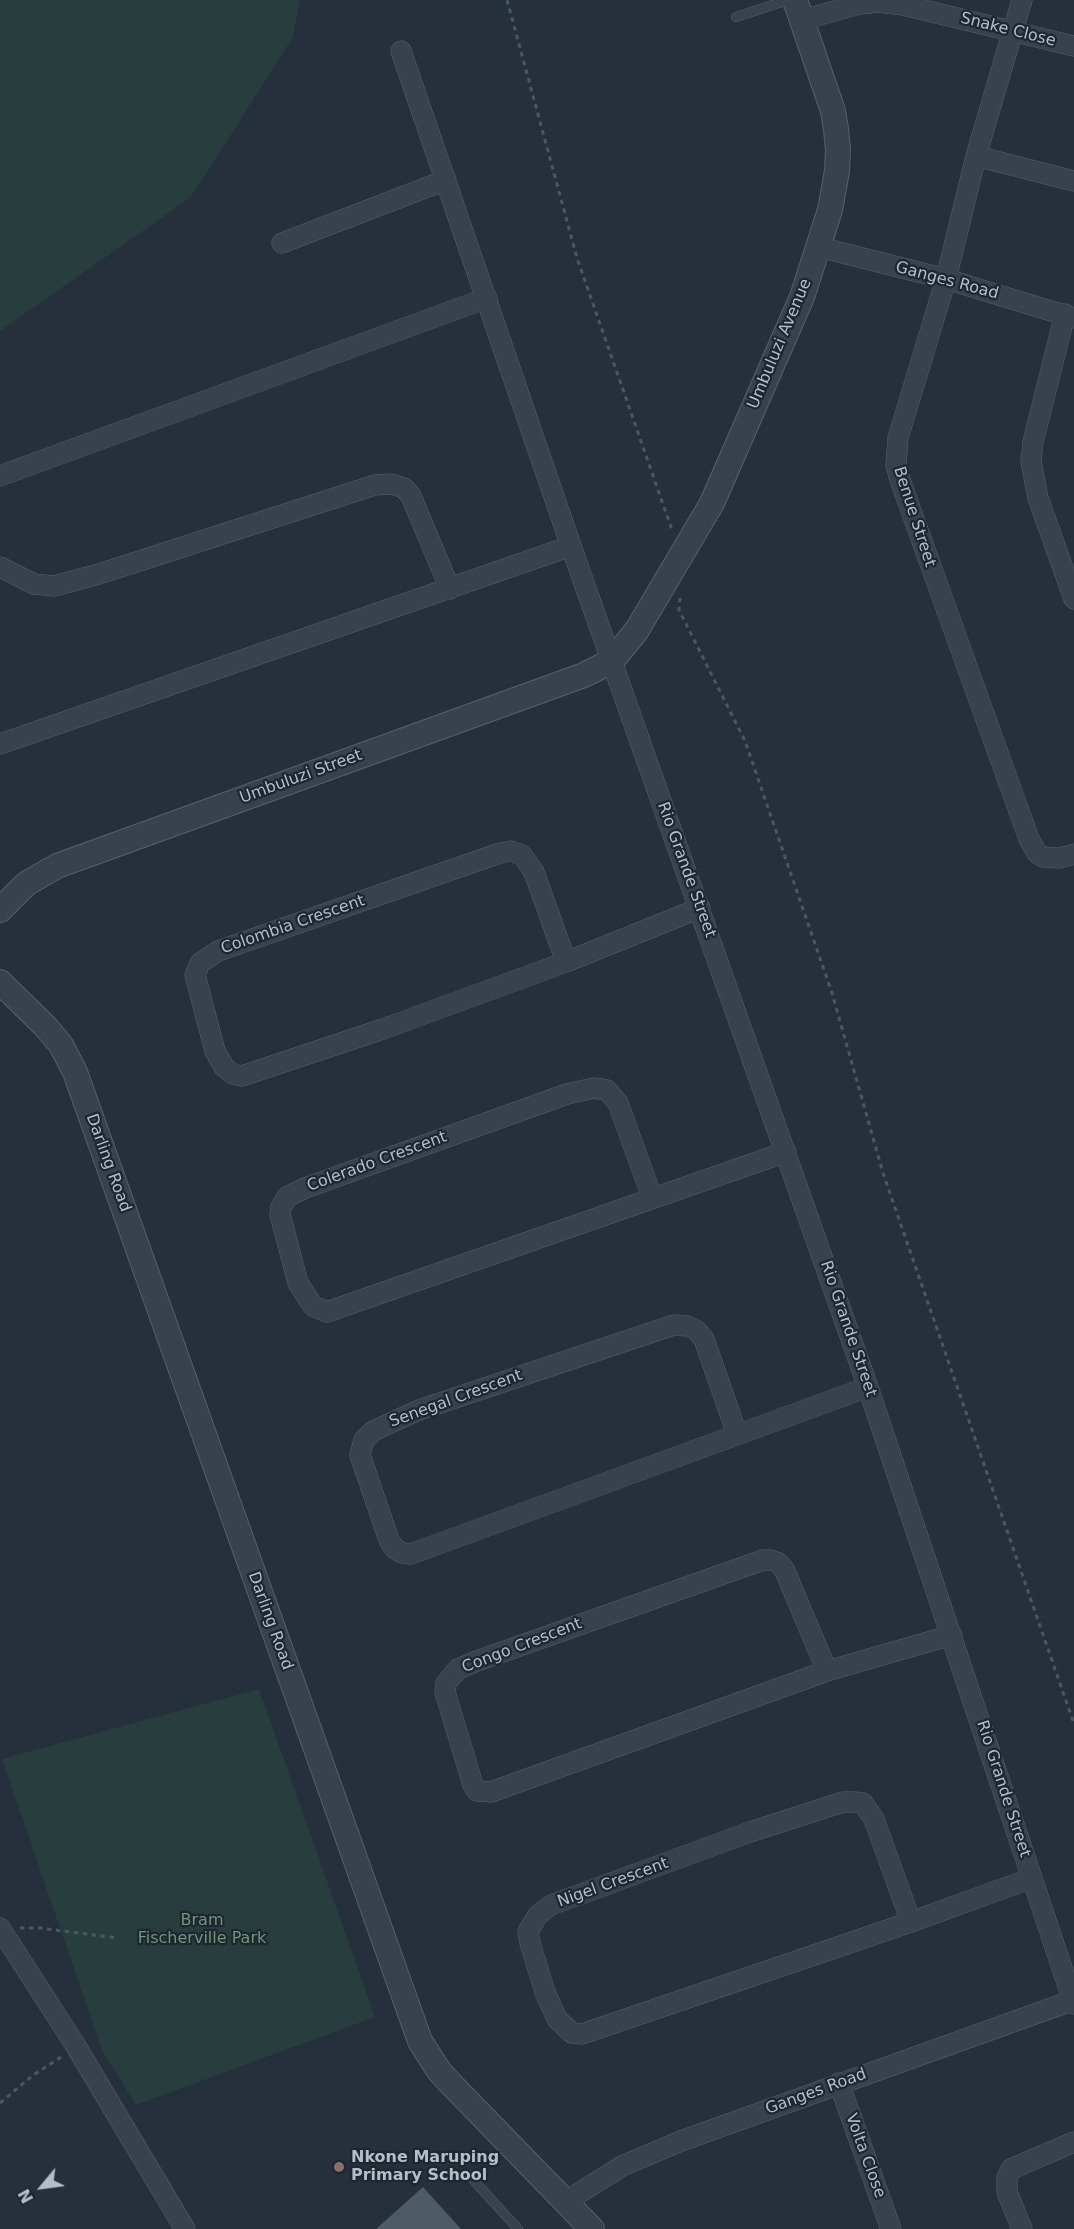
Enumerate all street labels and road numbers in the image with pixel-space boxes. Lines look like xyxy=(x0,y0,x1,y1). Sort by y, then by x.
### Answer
street label: Snake Close xyxy=(958,9,1058,51)
street label: Ganges Road xyxy=(893,258,1001,304)
street label: Umbuluzi Avenue xyxy=(744,276,816,412)
street label: Benue Street xyxy=(889,464,939,570)
street label: Umbuluzi Street xyxy=(237,746,365,808)
street label: Rio Grande Street xyxy=(653,799,719,941)
street label: Colombia Crescent xyxy=(219,891,367,959)
street label: Darling Road xyxy=(81,1111,135,1215)
street label: Colerado Crescent xyxy=(305,1128,449,1196)
street label: Rio Grande Street xyxy=(816,1258,880,1400)
street label: Senegal Crescent xyxy=(387,1366,525,1432)
street label: Darling Road xyxy=(243,1569,297,1673)
street label: Congo Crescent xyxy=(459,1614,585,1678)
street label: Rio Grande Street xyxy=(972,1718,1034,1860)
street label: Nigel Crescent xyxy=(555,1854,671,1912)
street label: Ganges Road xyxy=(763,2065,869,2119)
street label: Volta Close xyxy=(841,2111,889,2201)

